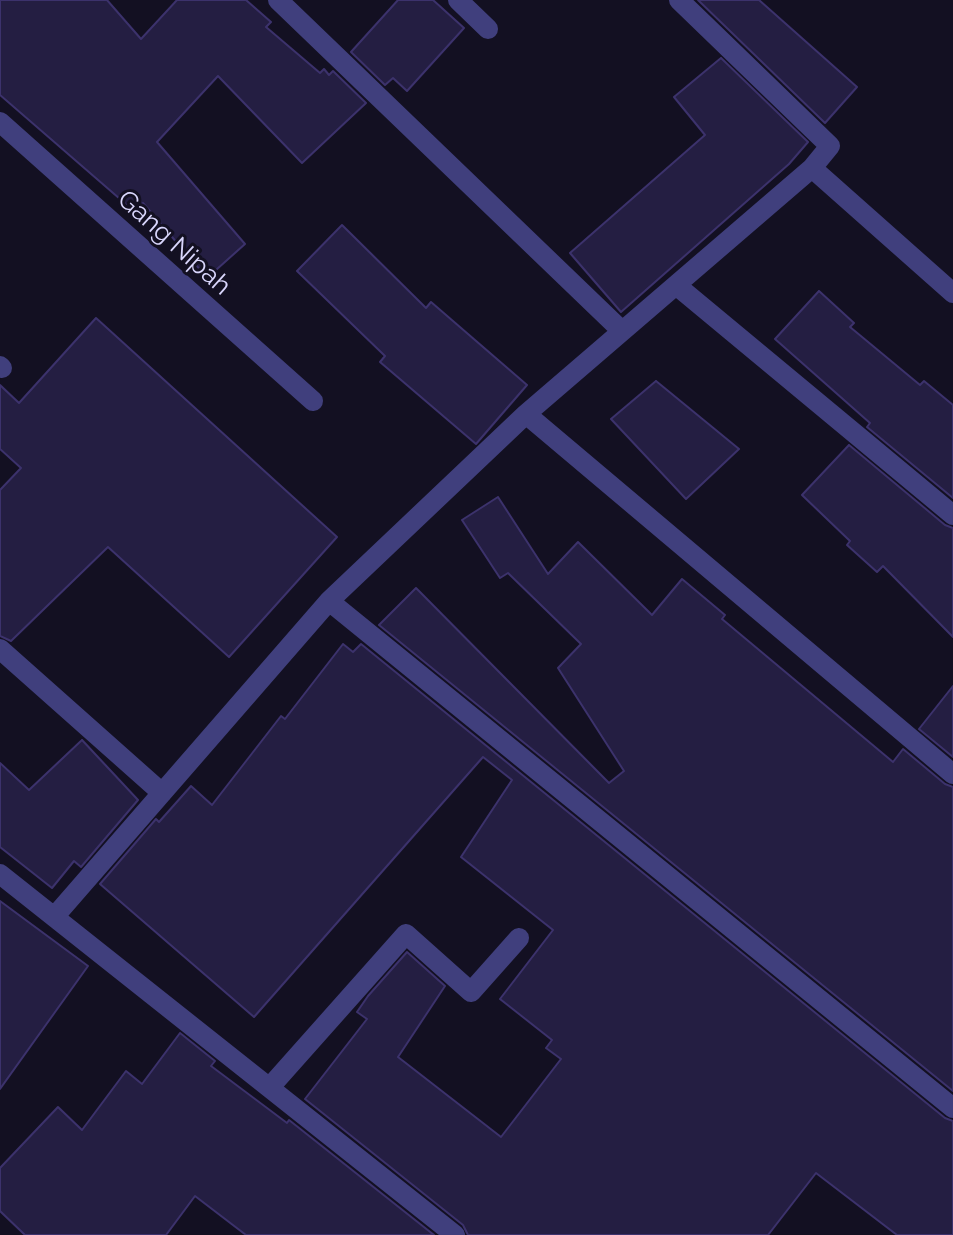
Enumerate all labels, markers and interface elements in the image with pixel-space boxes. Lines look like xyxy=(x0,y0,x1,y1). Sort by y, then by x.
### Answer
street label: Gang Nipah xyxy=(111,184,237,302)

